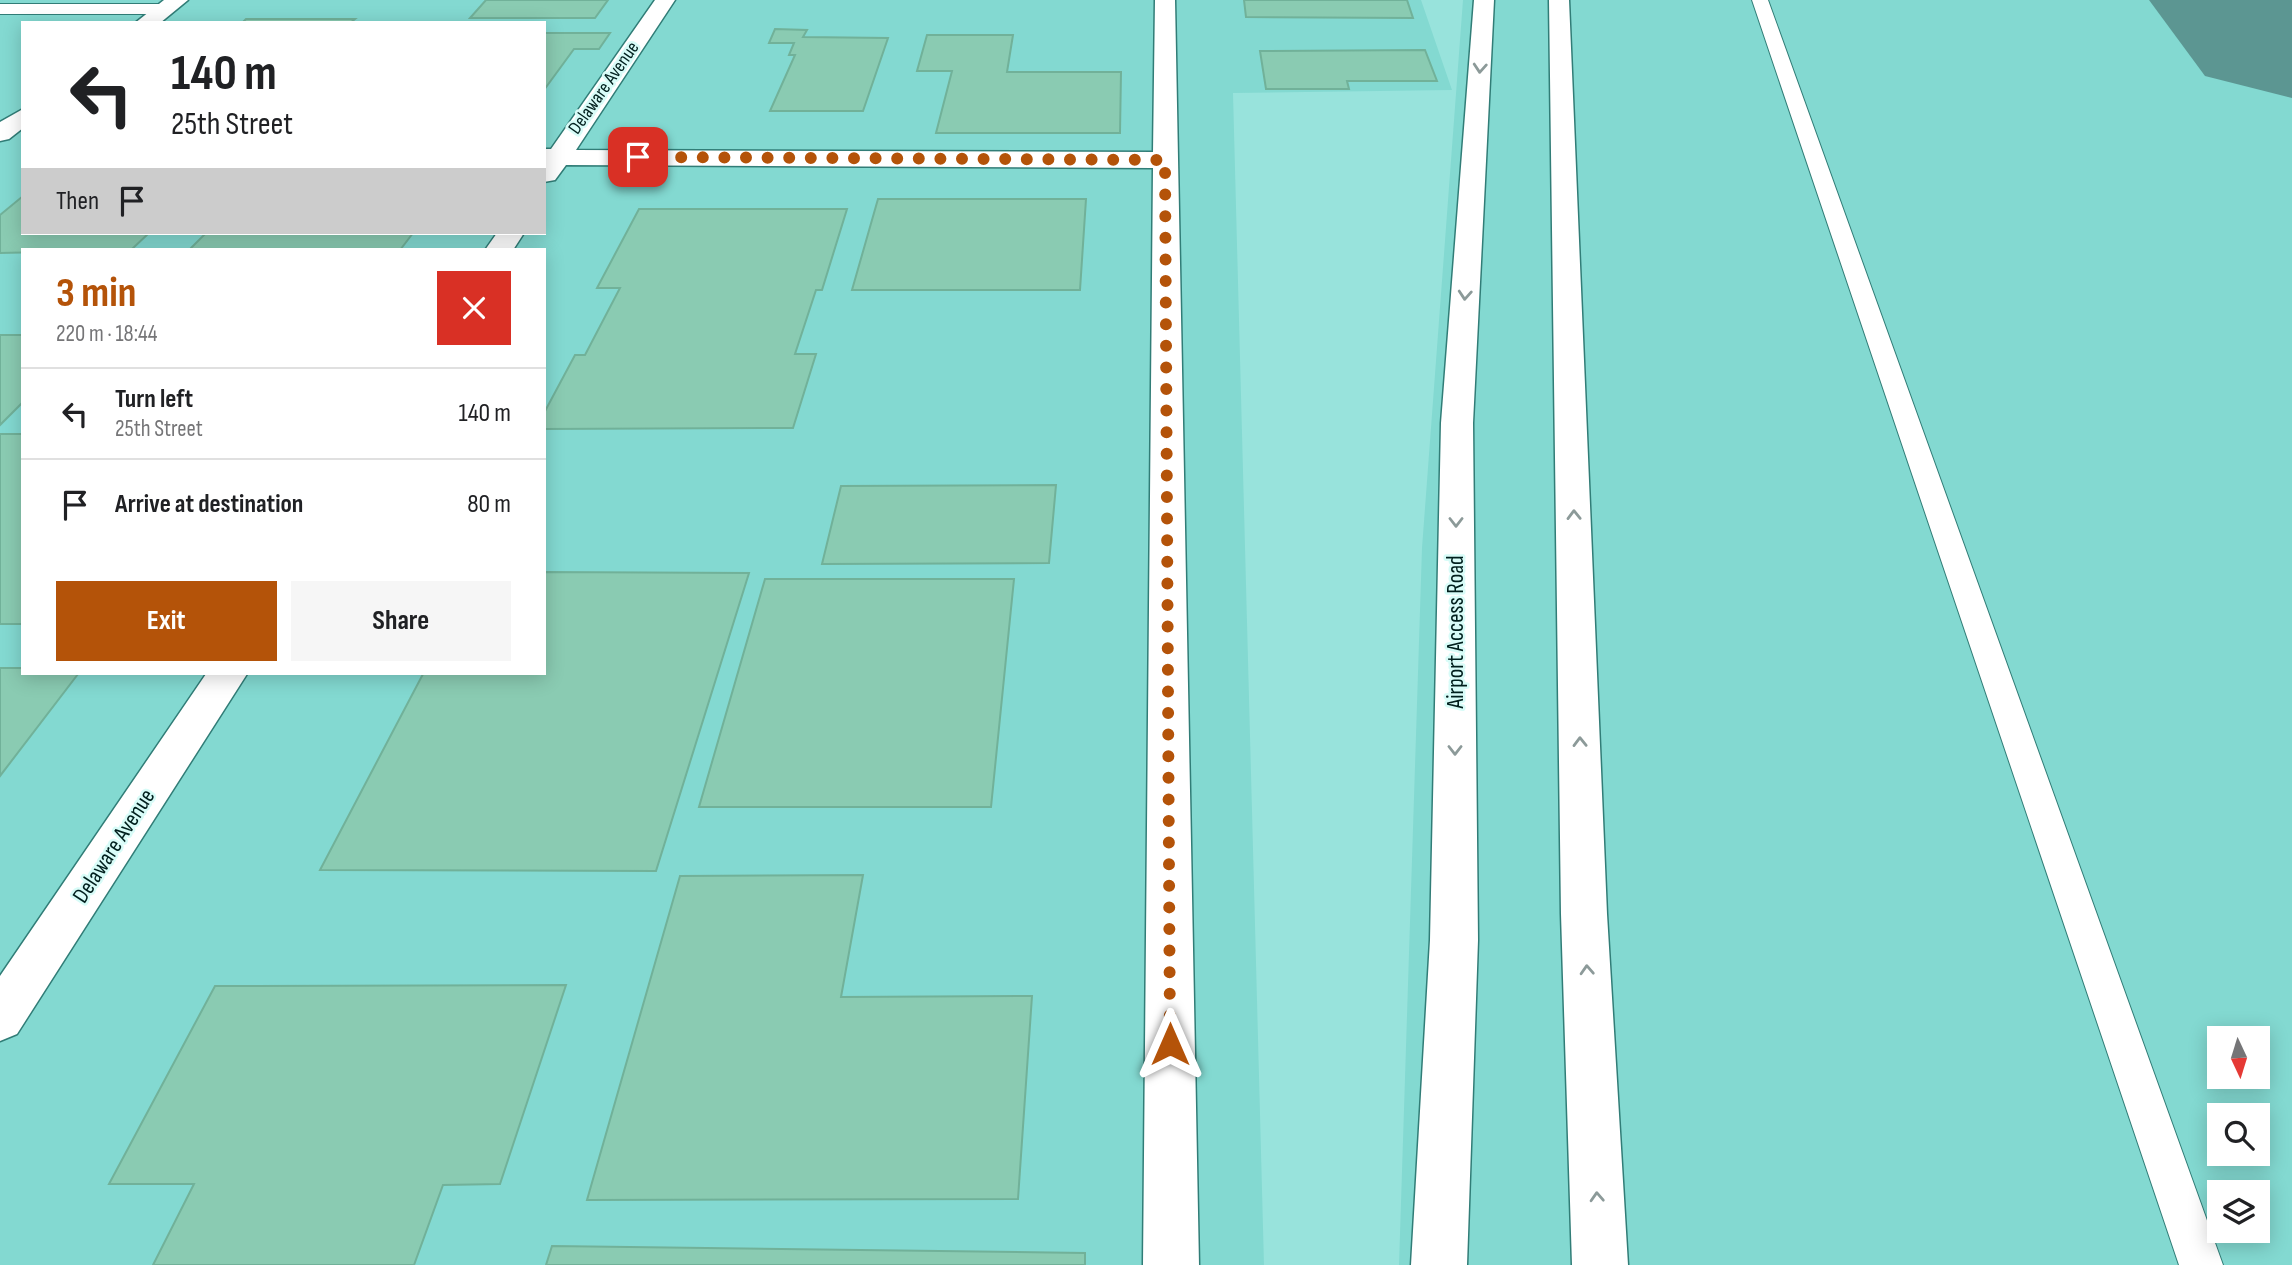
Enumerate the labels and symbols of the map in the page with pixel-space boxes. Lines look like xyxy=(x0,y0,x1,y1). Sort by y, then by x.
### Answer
street label: Delaware Avenue xyxy=(564,37,644,139)
one-way arrow xyxy=(1473,63,1488,74)
pin xyxy=(608,127,668,187)
one-way arrow xyxy=(1458,290,1473,301)
one-way arrow xyxy=(1566,509,1582,520)
one-way arrow xyxy=(1448,518,1464,528)
street label: Airport Access Road xyxy=(1442,555,1470,710)
one-way arrow xyxy=(1572,736,1587,747)
one-way arrow xyxy=(1447,745,1463,756)
street label: Delaware Avenue xyxy=(67,784,161,908)
one-way arrow xyxy=(1579,964,1594,975)
position arrow xyxy=(1133,1007,1207,1081)
north arrow xyxy=(2207,1026,2270,1088)
one-way arrow xyxy=(1590,1191,1605,1202)

